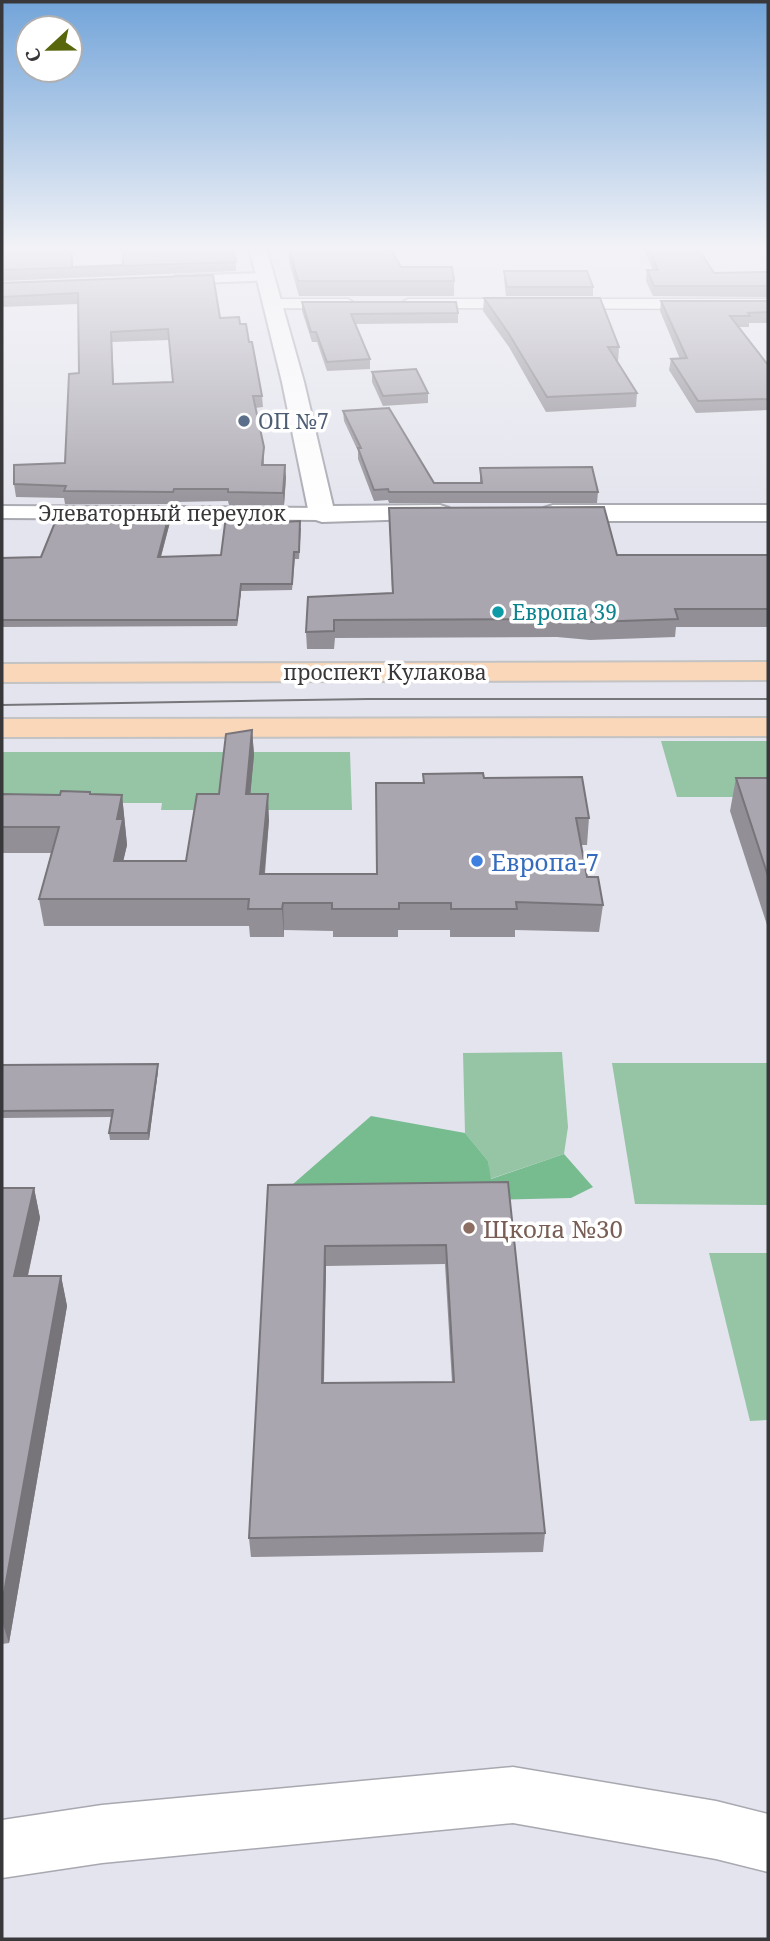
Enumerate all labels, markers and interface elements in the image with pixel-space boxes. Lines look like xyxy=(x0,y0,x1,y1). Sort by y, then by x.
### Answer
north arrow xyxy=(14,14,84,84)
text: С xyxy=(19,45,48,66)
place label: ОП №7 xyxy=(258,407,329,435)
marker: ОП №7 xyxy=(236,413,252,429)
street label: Элеваторный переулок xyxy=(38,499,286,527)
place label: Европа 39 xyxy=(512,598,617,626)
marker: Европа 39 xyxy=(490,604,506,620)
street label: проспект Кулакова xyxy=(283,658,487,686)
place label: Европа-7 xyxy=(491,845,599,878)
marker: Европа-7 xyxy=(469,853,485,869)
place label: Щкола №30 xyxy=(483,1212,623,1245)
marker: Щкола №30 xyxy=(461,1220,477,1236)

